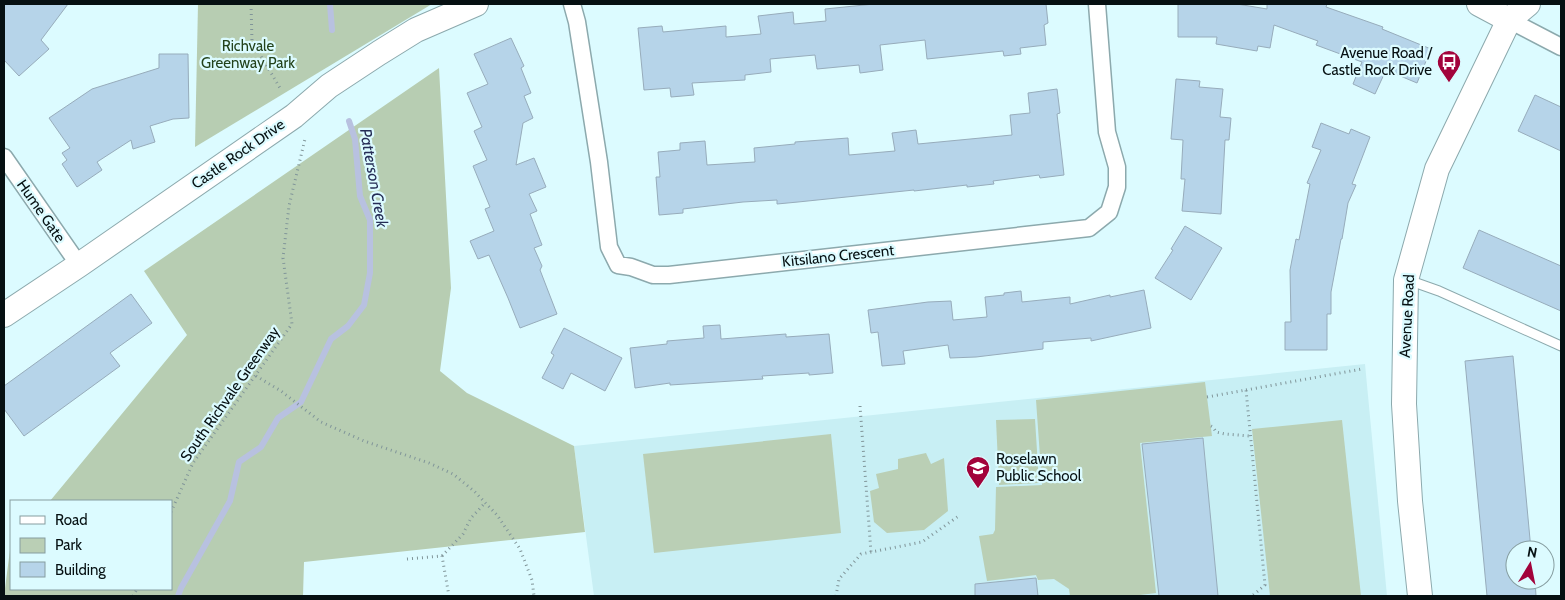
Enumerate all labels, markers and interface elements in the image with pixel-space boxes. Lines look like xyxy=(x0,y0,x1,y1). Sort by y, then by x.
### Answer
park label: Richvale Greenway Park xyxy=(201,37,295,72)
place label: Avenue Road / Castle Rock Drive xyxy=(1322,44,1433,79)
bus stop icon: Avenue Road / Castle Rock Drive xyxy=(1436,49,1462,83)
street label: Castle Rock Drive xyxy=(188,115,288,193)
water label: Patterson Creek xyxy=(356,127,392,230)
street label: Hume Gate xyxy=(13,176,69,246)
street label: Kitsilano Crescent xyxy=(781,241,895,271)
street label: Avenue Road xyxy=(1396,274,1418,358)
street label: South Richvale Greenway xyxy=(177,323,284,465)
place label: Roselawn Public School xyxy=(996,450,1082,485)
school or university icon: Roselawn Public School xyxy=(965,455,991,489)
legend xyxy=(10,500,172,590)
text: Road xyxy=(55,511,88,529)
text: Park xyxy=(55,536,82,554)
north arrow xyxy=(1505,540,1555,590)
text: N xyxy=(1526,542,1539,562)
text: Building xyxy=(55,561,106,579)

